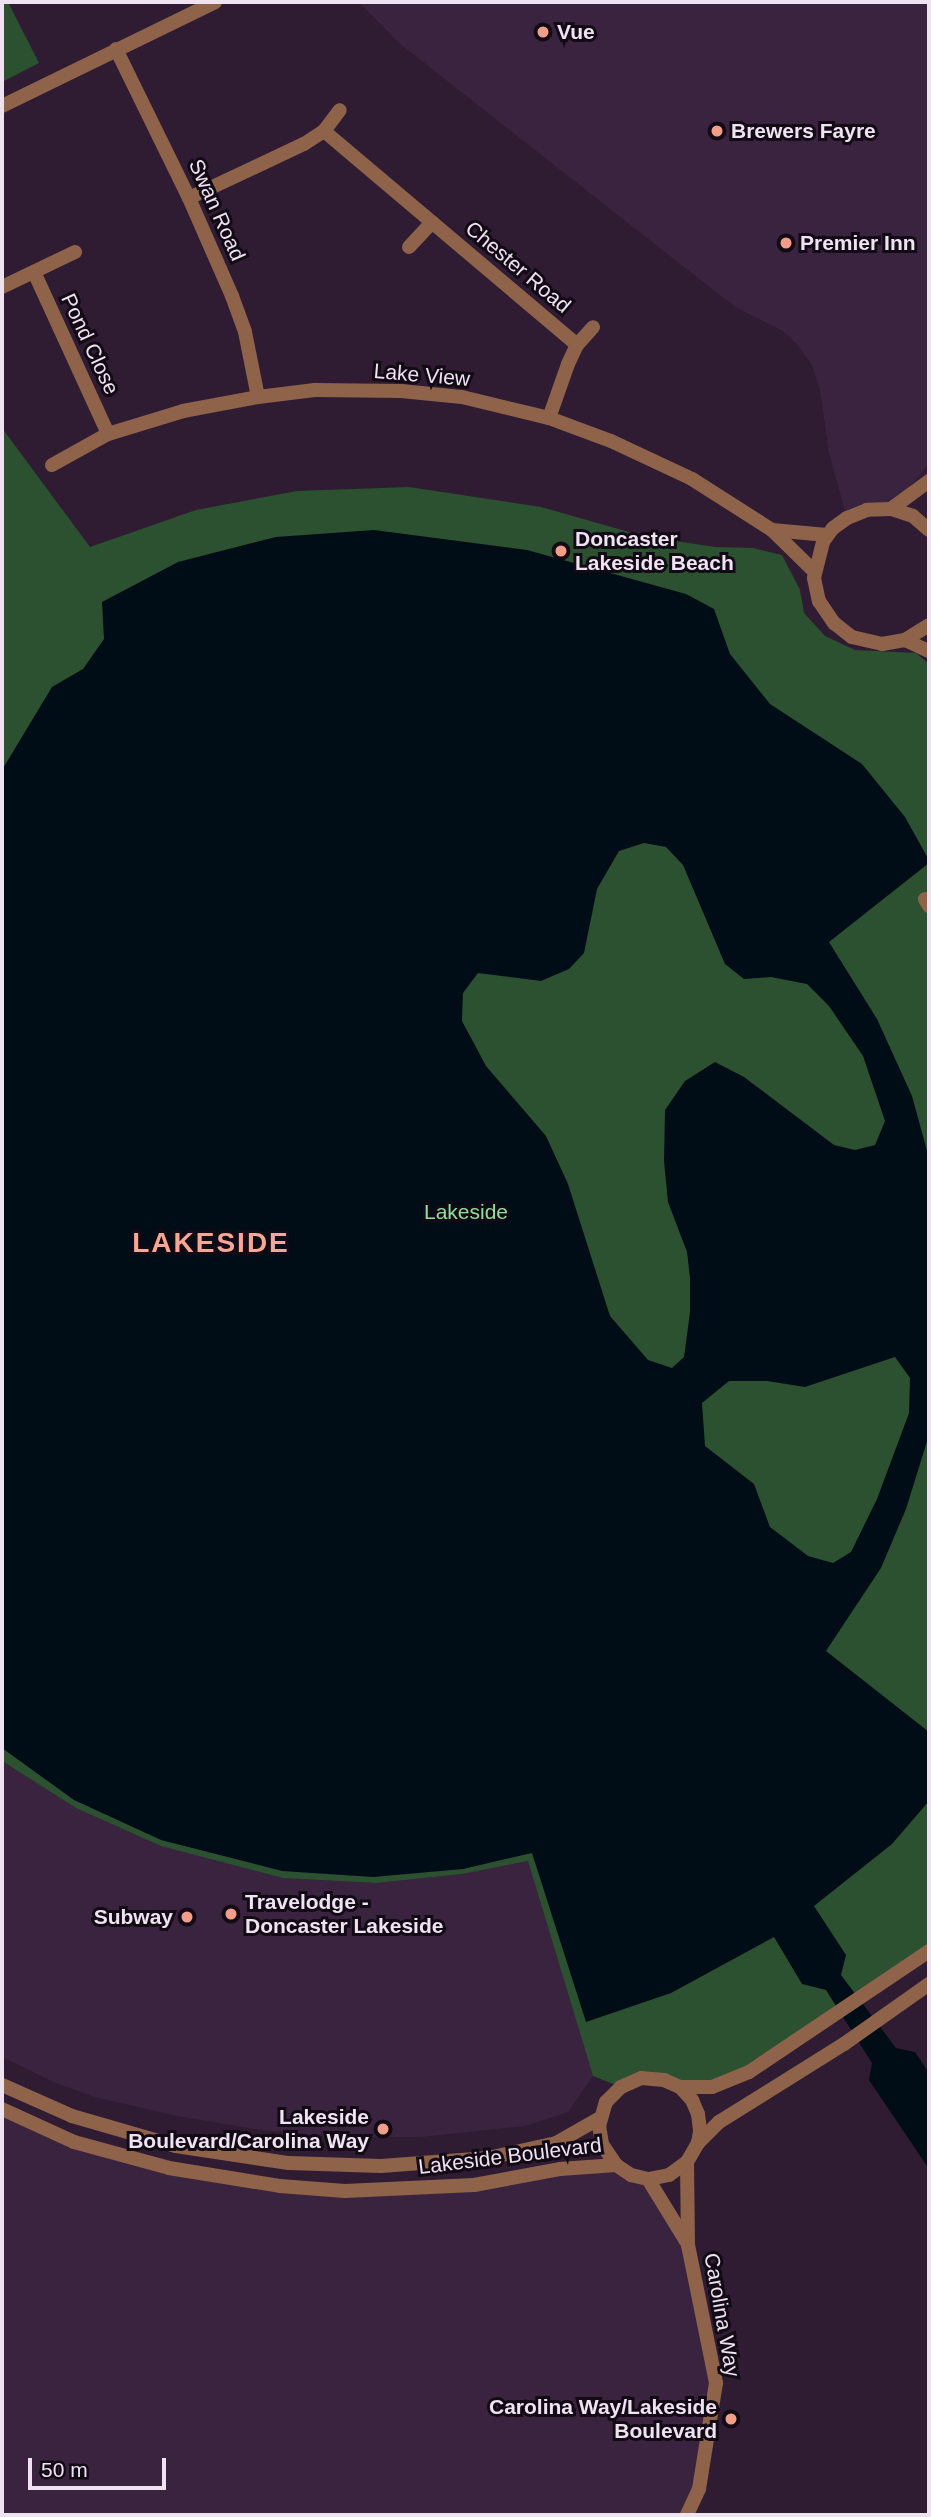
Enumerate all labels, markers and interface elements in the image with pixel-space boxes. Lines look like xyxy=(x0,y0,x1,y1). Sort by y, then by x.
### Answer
place label: Vue xyxy=(557,19,595,45)
marker: Vue xyxy=(535,24,551,40)
place label: Brewers Fayre xyxy=(731,118,876,144)
marker: Brewers Fayre xyxy=(709,123,725,139)
street label: Swan Road xyxy=(183,155,251,265)
street label: Chester Road xyxy=(460,216,576,318)
place label: Premier Inn xyxy=(800,230,916,256)
marker: Premier Inn xyxy=(778,235,794,251)
street label: Pond Close xyxy=(56,289,124,399)
street label: Lake View xyxy=(373,358,471,392)
place label: Doncaster Lakeside Beach xyxy=(575,526,734,576)
marker: Doncaster Lakeside Beach xyxy=(553,543,569,559)
park label: Lakeside xyxy=(424,1199,508,1225)
district label: LAKESIDE xyxy=(133,1226,289,1260)
place label: Travelodge - Doncaster Lakeside xyxy=(245,1889,443,1939)
place label: Subway xyxy=(94,1904,173,1930)
marker: Travelodge - Doncaster Lakeside xyxy=(223,1906,239,1922)
marker: Subway xyxy=(179,1909,195,1925)
place label: Lakeside Boulevard/Carolina Way xyxy=(128,2104,369,2154)
marker: Lakeside Boulevard/Carolina Way xyxy=(375,2121,391,2137)
street label: Lakeside Boulevard xyxy=(417,2132,603,2180)
street label: Carolina Way xyxy=(699,2251,745,2379)
place label: Carolina Way/Lakeside Boulevard xyxy=(489,2394,717,2444)
marker: Carolina Way/Lakeside Boulevard xyxy=(723,2411,739,2427)
scale bar xyxy=(32,2444,170,2488)
text: 50 m xyxy=(41,2458,88,2481)

